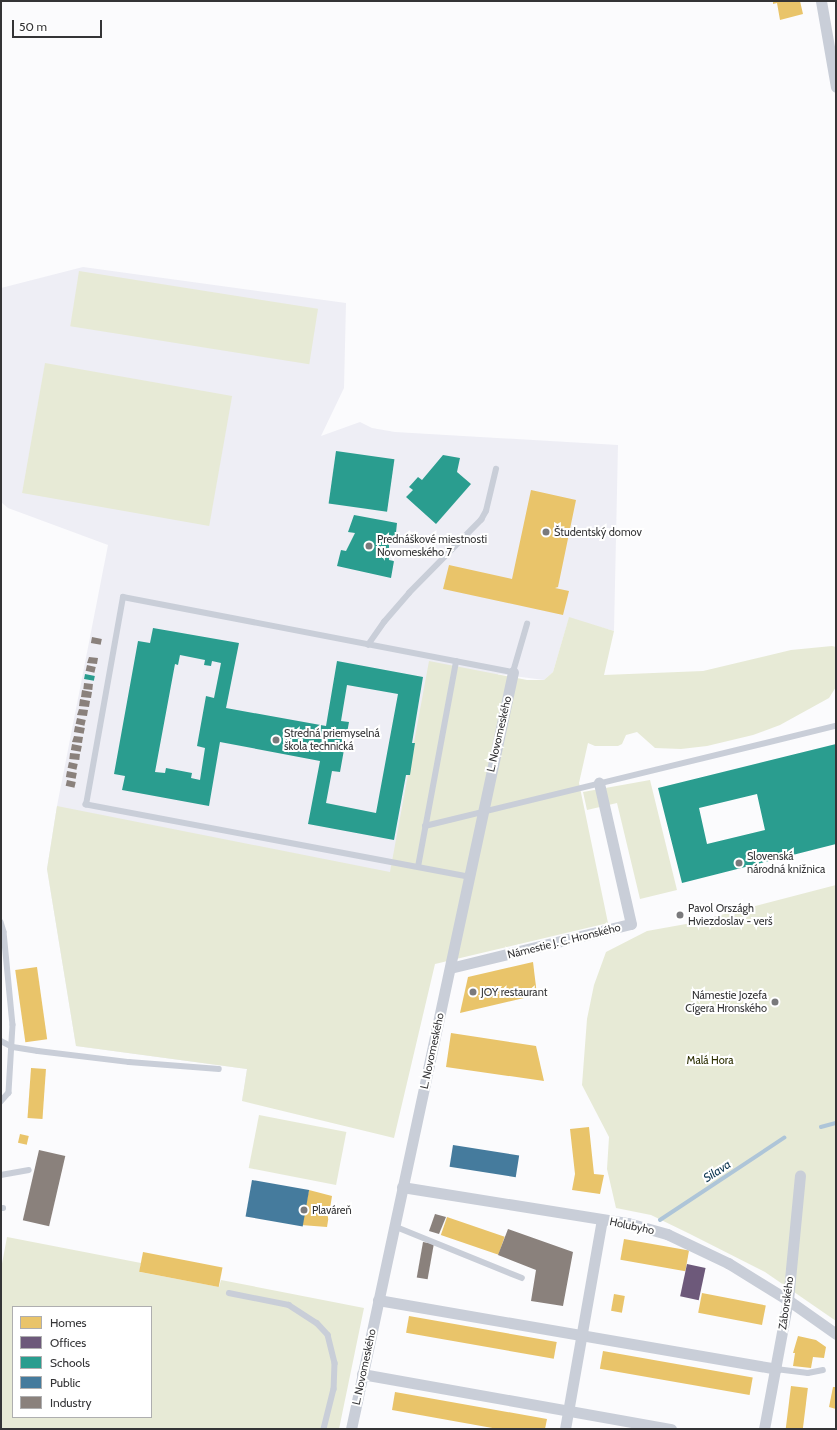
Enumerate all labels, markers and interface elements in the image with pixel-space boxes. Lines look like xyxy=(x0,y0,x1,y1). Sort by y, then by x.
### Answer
scale bar xyxy=(14,12,104,38)
text: 50 m xyxy=(19,19,47,34)
place label: Študentský domov xyxy=(554,525,642,539)
marker: Študentský domov xyxy=(541,527,551,537)
place label: Prednáškové miestnosti Novomeského 7 xyxy=(377,533,487,559)
marker: Prednáškové miestnosti Novomeského 7 xyxy=(364,541,374,551)
street label: L. Novomeského xyxy=(484,695,514,773)
place label: Stredná priemyselná škola technická xyxy=(284,727,380,753)
marker: Stredná priemyselná škola technická xyxy=(271,735,281,745)
place label: Slovenská národná knižnica xyxy=(747,850,825,876)
marker: Slovenská národná knižnica xyxy=(734,858,744,868)
place label: Pavol Országh Hviezdoslav - verš xyxy=(688,902,772,928)
marker: Pavol Országh Hviezdoslav - verš xyxy=(675,910,685,920)
street label: Námestie J. C. Hronského xyxy=(506,921,622,961)
place label: JOY restaurant xyxy=(481,985,547,999)
marker: JOY restaurant xyxy=(468,987,478,997)
place label: Námestie Jozefa Cígera Hronského xyxy=(685,989,767,1015)
marker: Námestie Jozefa Cígera Hronského xyxy=(770,997,780,1007)
street label: L. Novomeského xyxy=(418,1012,446,1090)
park label: Malá Hora xyxy=(687,1053,733,1067)
water label: Silava xyxy=(701,1157,733,1185)
place label: Plaváreň xyxy=(312,1203,352,1217)
marker: Plaváreň xyxy=(299,1205,309,1215)
street label: Holubyho xyxy=(608,1215,656,1237)
street label: Záborského xyxy=(776,1275,796,1331)
legend xyxy=(12,1306,152,1418)
text: Homes xyxy=(50,1315,87,1330)
street label: L. Novomeského xyxy=(350,1328,378,1406)
text: Offices xyxy=(50,1335,86,1350)
text: Schools xyxy=(50,1355,90,1370)
text: Public xyxy=(50,1375,81,1390)
text: Industry xyxy=(50,1395,91,1410)

